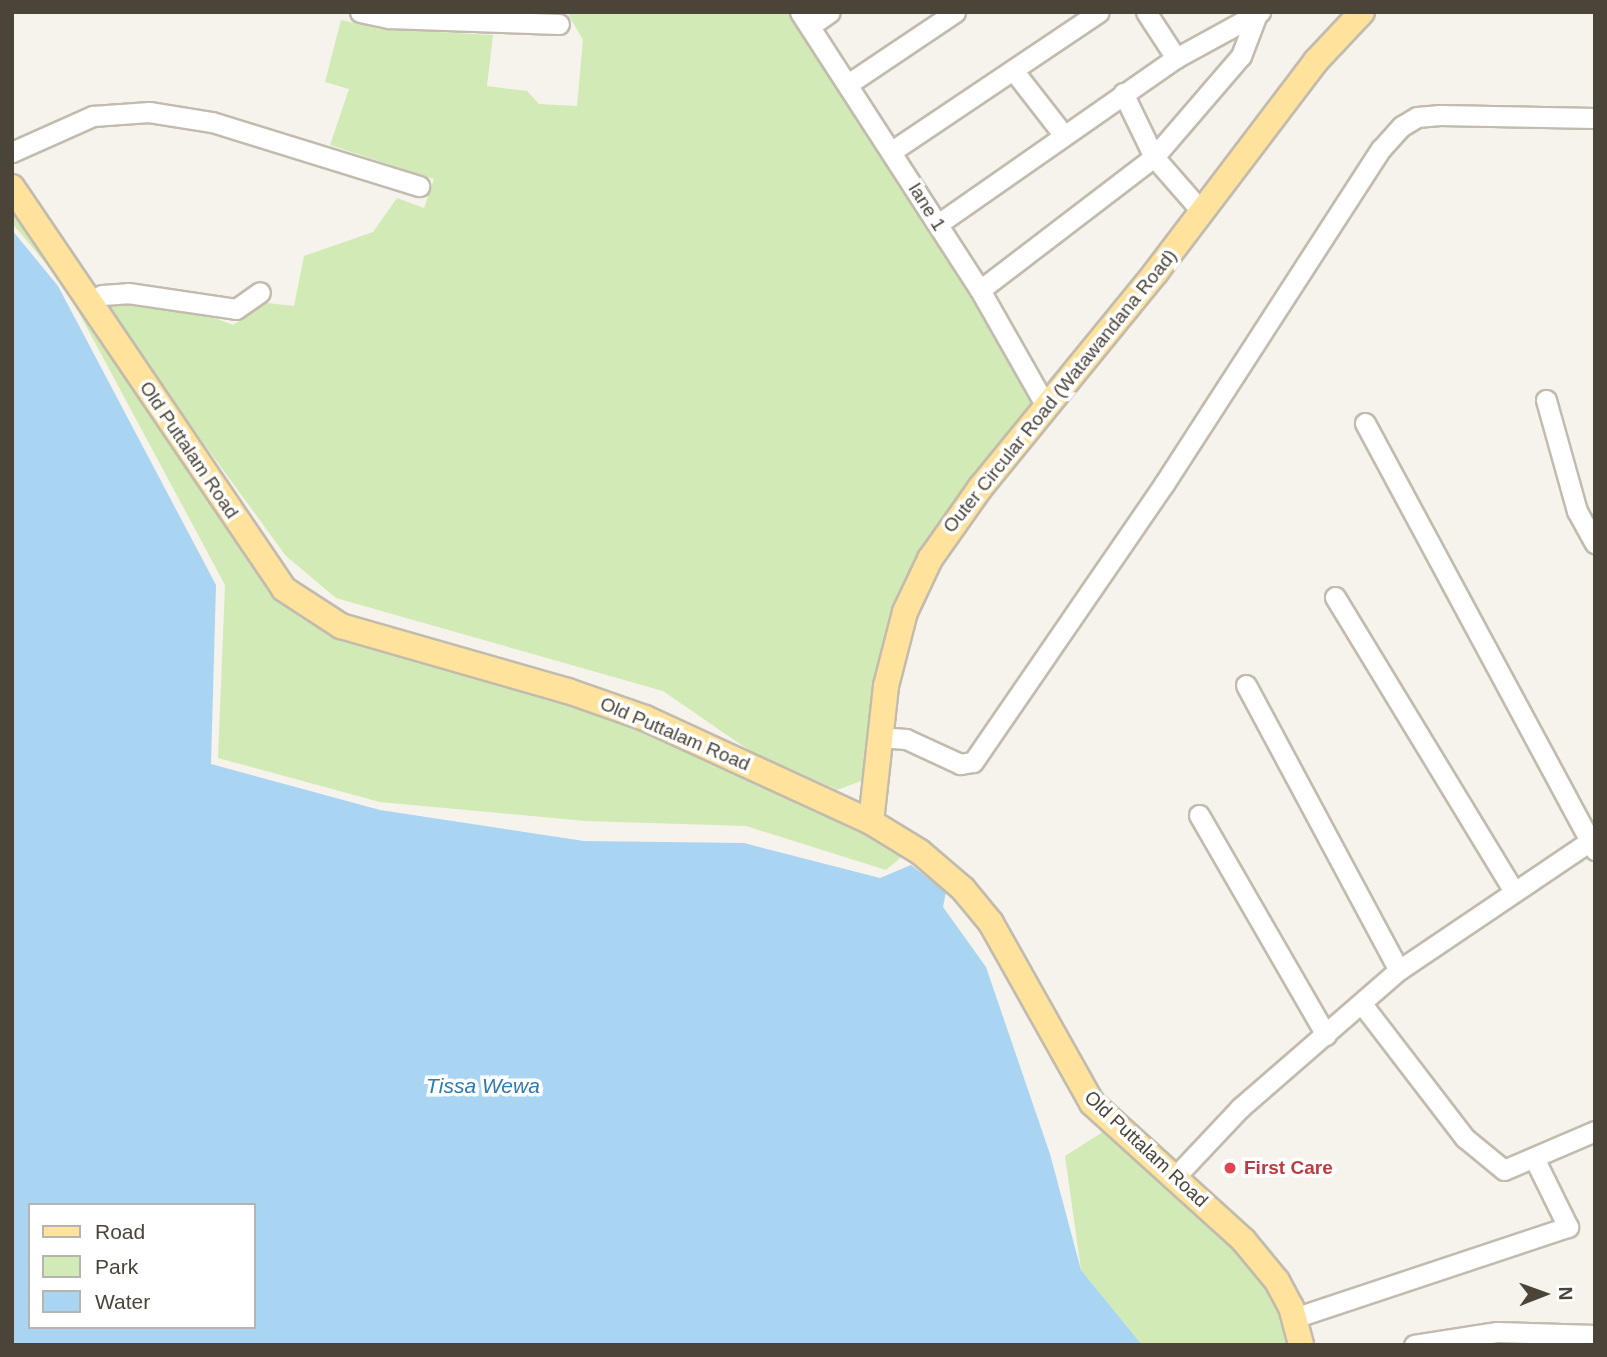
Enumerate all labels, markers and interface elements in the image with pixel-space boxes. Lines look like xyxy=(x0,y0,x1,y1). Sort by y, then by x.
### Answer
street label: lane 1 xyxy=(904,179,950,235)
street label: Outer Circular Road (Watawandana Road) xyxy=(938,245,1182,537)
street label: Old Puttalam Road xyxy=(135,377,243,523)
street label: Old Puttalam Road xyxy=(597,692,753,776)
water label: Tissa Wewa xyxy=(426,1073,540,1099)
street label: Old Puttalam Road xyxy=(1080,1086,1212,1212)
place label: First Care xyxy=(1244,1157,1333,1179)
marker: First Care xyxy=(1222,1160,1238,1176)
legend xyxy=(28,1203,256,1329)
text: Road xyxy=(95,1220,145,1243)
text: Park xyxy=(95,1255,138,1278)
north arrow xyxy=(1509,1259,1579,1329)
text: N xyxy=(1555,1287,1576,1301)
text: Water xyxy=(95,1290,150,1313)

